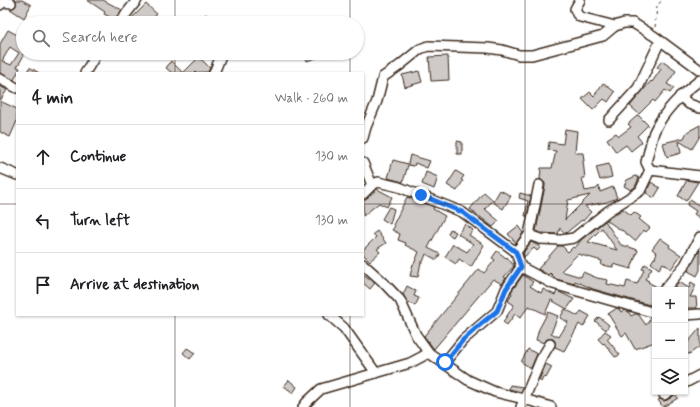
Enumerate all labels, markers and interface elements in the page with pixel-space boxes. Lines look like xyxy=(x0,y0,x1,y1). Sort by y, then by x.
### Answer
search box xyxy=(16,16,364,60)
icon: search xyxy=(30,27,52,49)
text: Search here xyxy=(62,28,138,48)
text: 4 min xyxy=(32,87,73,109)
text: Walk · 260 m xyxy=(275,90,348,107)
icon: ahead xyxy=(32,146,54,168)
text: Continue xyxy=(70,147,126,167)
text: 130 m xyxy=(315,148,348,165)
route end xyxy=(412,186,430,204)
icon: left xyxy=(32,210,54,232)
text: Turn left xyxy=(70,211,130,231)
text: 130 m xyxy=(315,212,348,229)
icon: arrive xyxy=(32,274,54,296)
text: Arrive at destination xyxy=(70,275,199,295)
map controls xyxy=(652,287,688,395)
button: + xyxy=(652,287,688,323)
button: − xyxy=(652,323,688,359)
route start xyxy=(436,353,454,371)
button: layers xyxy=(652,359,688,395)

